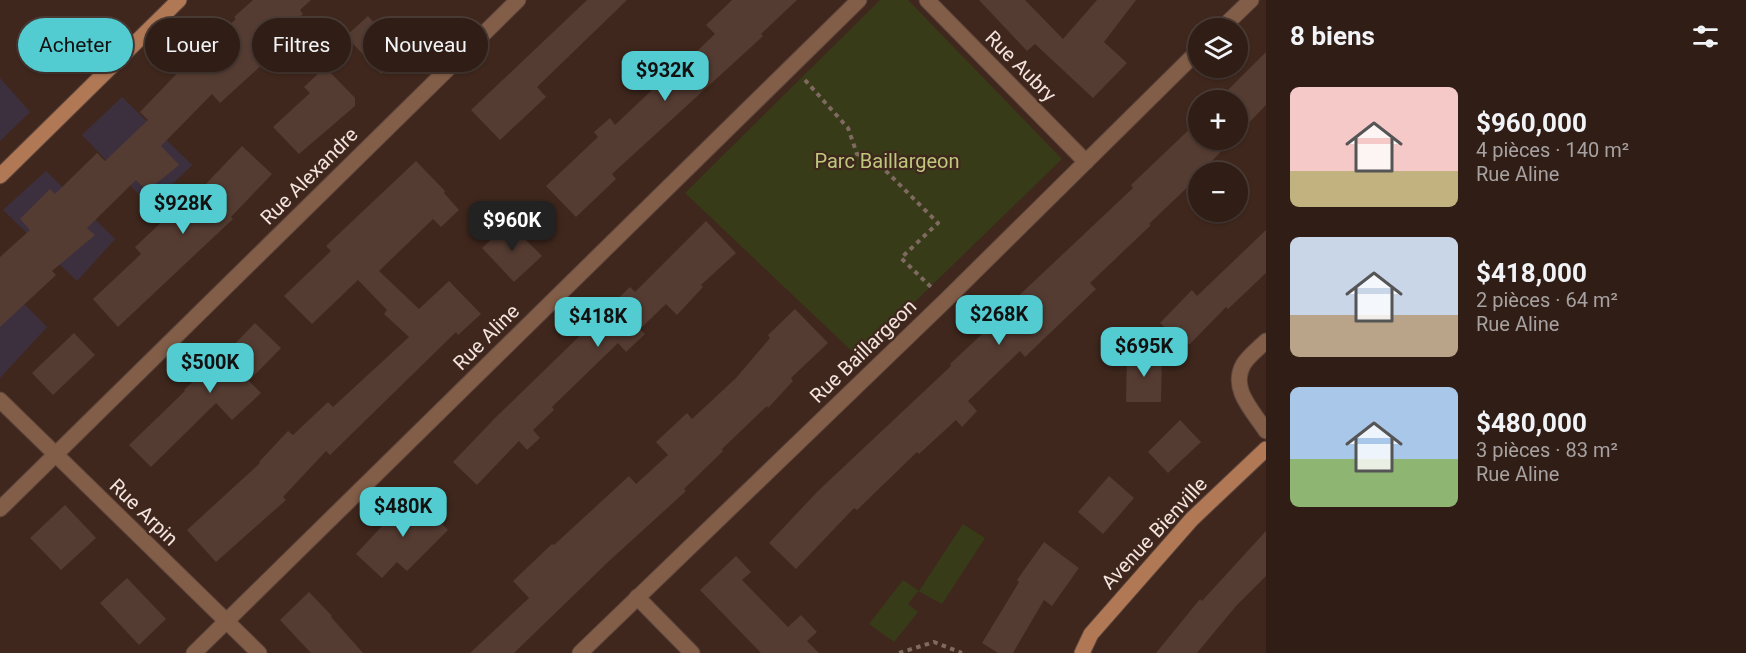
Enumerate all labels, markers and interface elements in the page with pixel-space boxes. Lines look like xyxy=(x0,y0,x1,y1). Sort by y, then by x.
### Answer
chip: Acheter xyxy=(18,18,133,72)
chip: Louer xyxy=(145,18,240,72)
chip: Filtres xyxy=(252,18,351,72)
chip: Nouveau xyxy=(363,18,488,72)
map controls xyxy=(1188,18,1248,222)
button: layers xyxy=(1188,18,1248,78)
icon: filters xyxy=(1689,20,1722,53)
text: 8 biens xyxy=(1290,21,1375,51)
street label: Rue Aubry xyxy=(981,26,1062,107)
pin: $932K xyxy=(623,51,707,102)
text: $932K xyxy=(636,58,694,82)
button: + xyxy=(1188,90,1248,150)
text: $960,000 xyxy=(1476,108,1587,138)
icon: home xyxy=(1338,111,1410,183)
street label: Rue Alexandre xyxy=(255,122,363,230)
text: 4 pièces · 140 m² xyxy=(1476,138,1629,162)
park label: Parc Baillargeon xyxy=(814,149,960,173)
button: − xyxy=(1188,162,1248,222)
text: Rue Aline xyxy=(1476,162,1559,186)
pin: $928K xyxy=(141,184,225,235)
text: $928K xyxy=(154,191,212,215)
pin: $960K xyxy=(470,201,554,252)
text: $960K xyxy=(483,208,541,232)
text: $418,000 xyxy=(1476,258,1587,288)
icon: home xyxy=(1338,261,1410,333)
text: 2 pièces · 64 m² xyxy=(1476,288,1618,312)
street label: Rue Baillargeon xyxy=(805,294,921,408)
pin: $268K xyxy=(957,295,1041,346)
pin: $418K xyxy=(556,297,640,348)
street label: Rue Aline xyxy=(448,299,524,375)
text: $268K xyxy=(970,302,1028,326)
text: $418K xyxy=(569,304,627,328)
text: Rue Aline xyxy=(1476,312,1559,336)
pin: $695K xyxy=(1102,327,1186,378)
text: $695K xyxy=(1115,334,1173,358)
pin: $500K xyxy=(168,343,252,394)
text: $500K xyxy=(181,350,239,374)
text: $480,000 xyxy=(1476,408,1587,438)
icon: home xyxy=(1338,411,1410,483)
text: 3 pièces · 83 m² xyxy=(1476,438,1618,462)
text: Rue Aline xyxy=(1476,462,1559,486)
street label: Avenue Bienville xyxy=(1096,472,1212,594)
street label: Rue Arpin xyxy=(105,474,183,550)
pin: $480K xyxy=(361,487,445,538)
text: $480K xyxy=(374,494,432,518)

